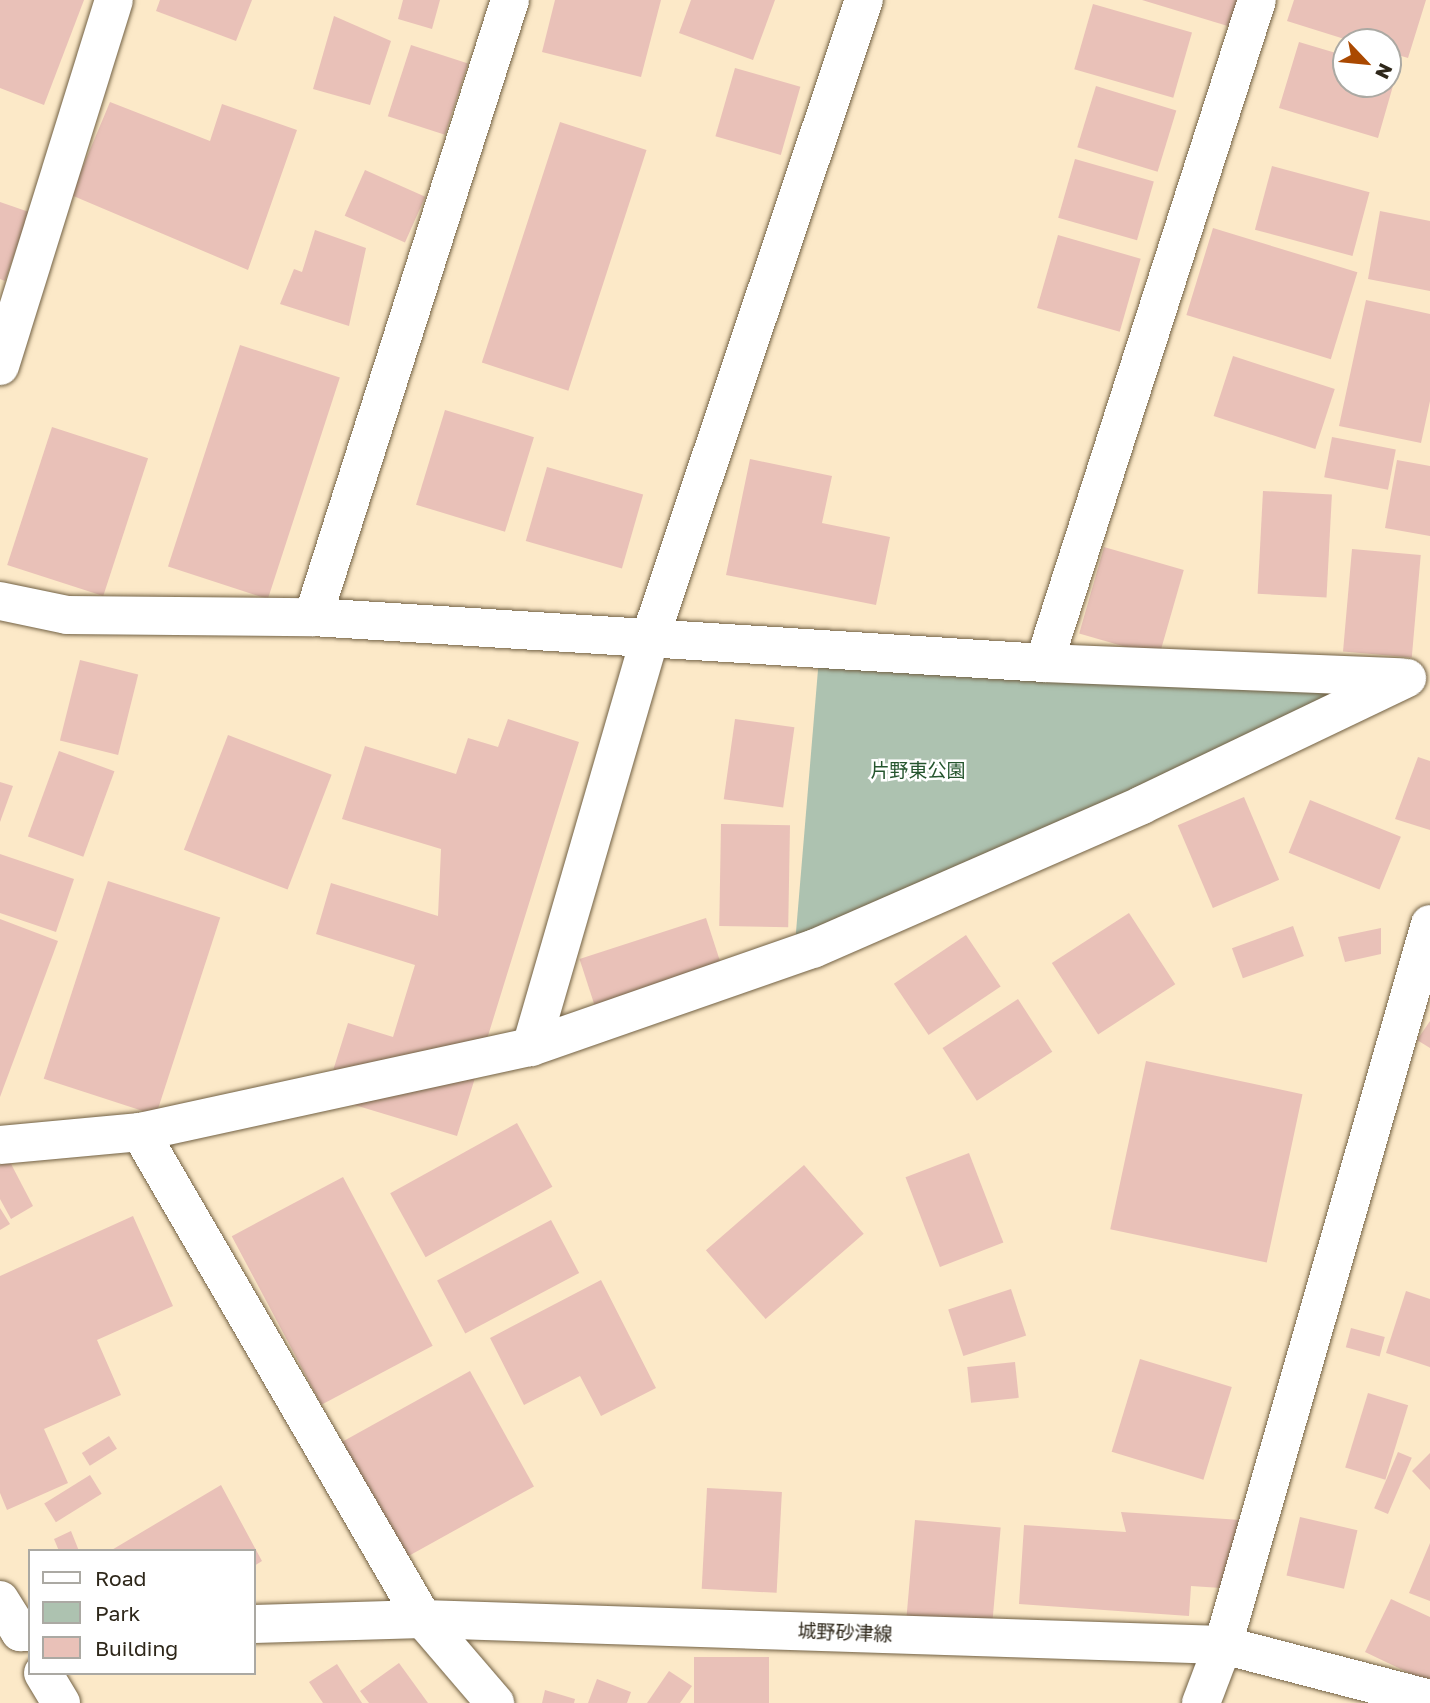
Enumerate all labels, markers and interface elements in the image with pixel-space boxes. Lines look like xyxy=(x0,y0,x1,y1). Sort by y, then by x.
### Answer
north arrow xyxy=(1332,28,1402,98)
text: N xyxy=(1371,60,1398,83)
park label: 片野東公園 xyxy=(871,759,965,781)
legend xyxy=(28,1549,256,1675)
text: Road xyxy=(95,1565,146,1591)
text: Park xyxy=(95,1600,140,1626)
street label: 城野砂津線 xyxy=(797,1619,893,1645)
text: Building xyxy=(95,1635,178,1661)

